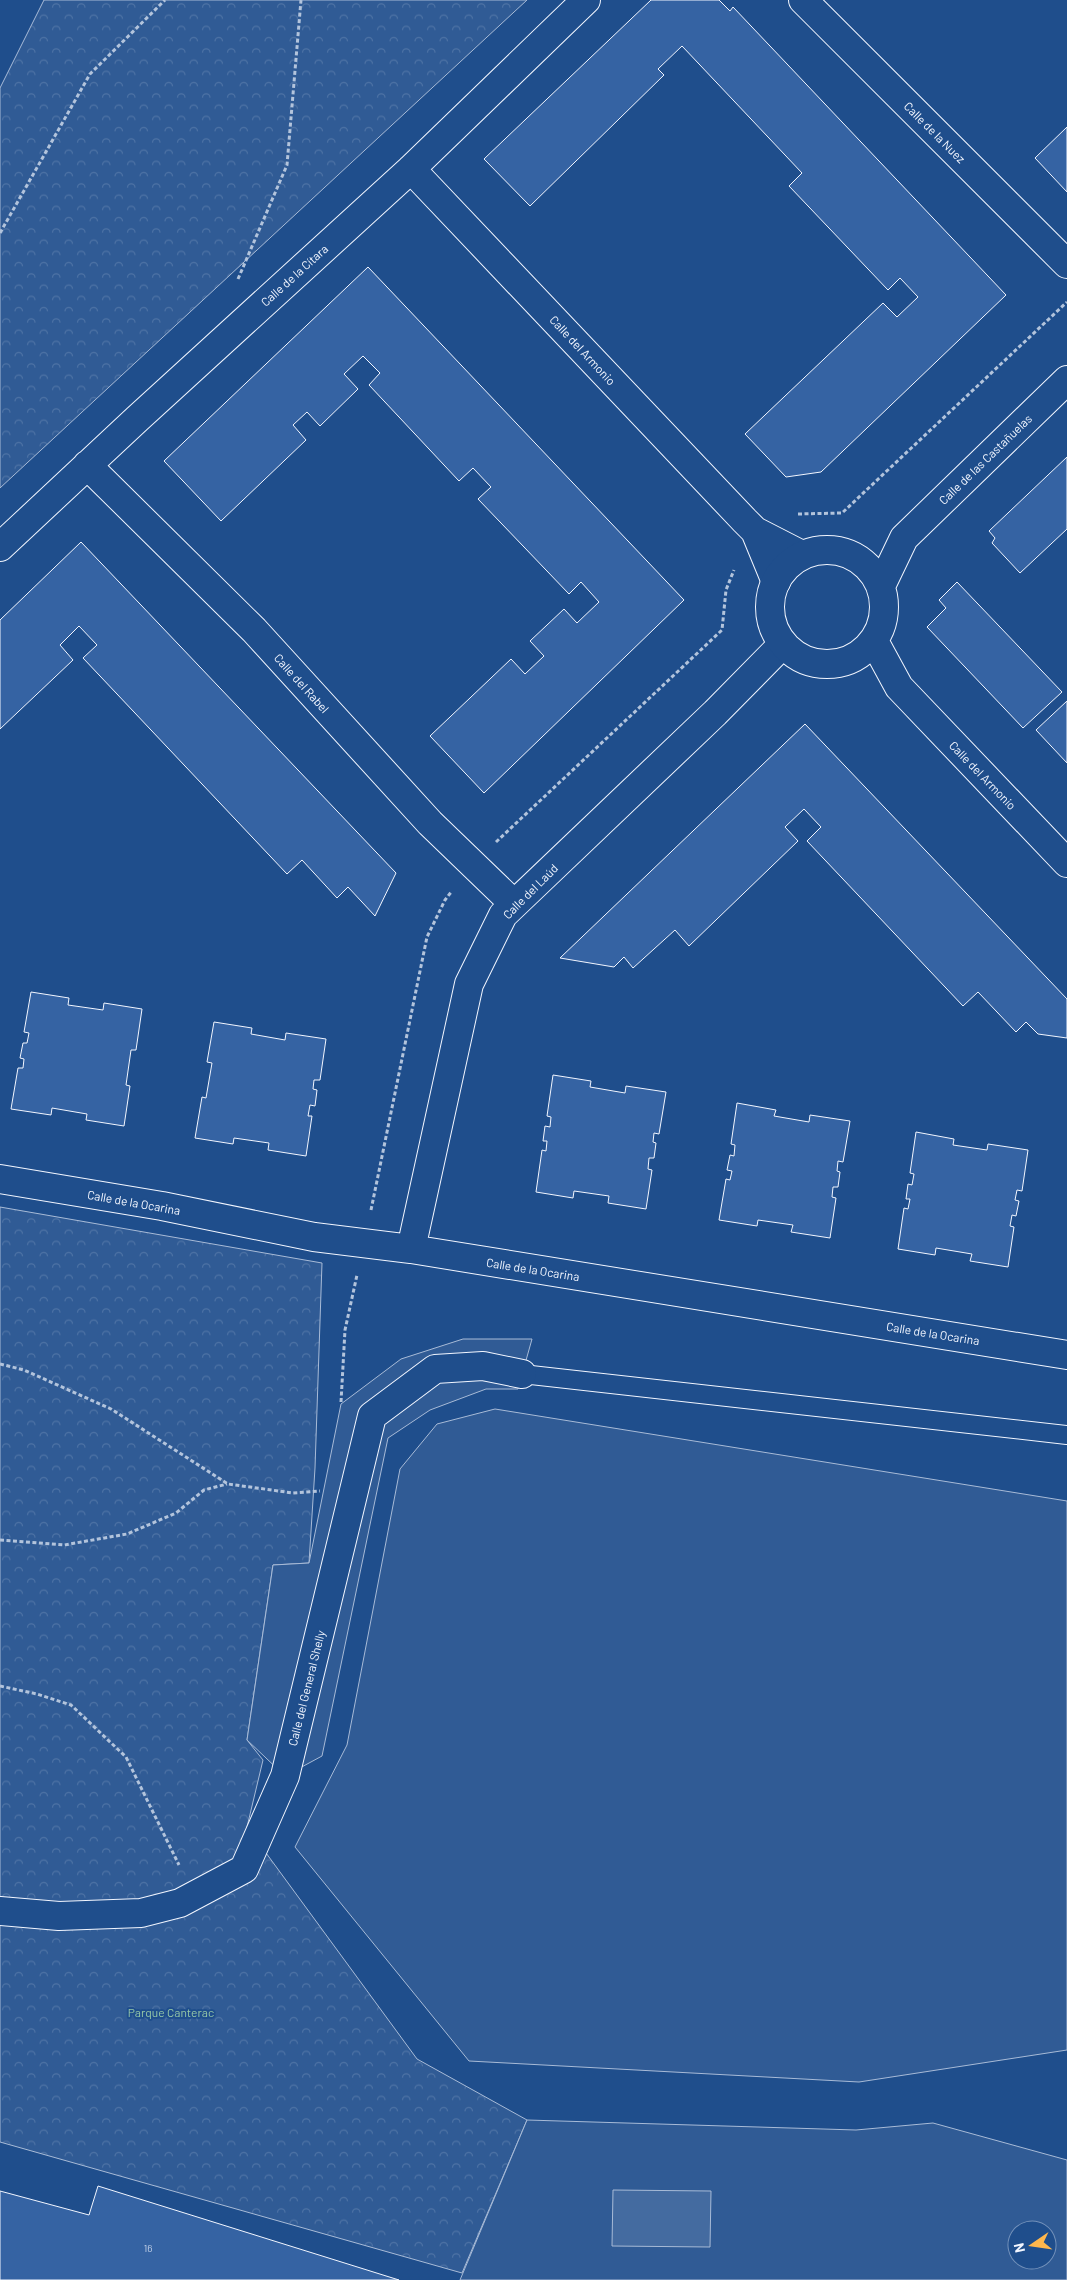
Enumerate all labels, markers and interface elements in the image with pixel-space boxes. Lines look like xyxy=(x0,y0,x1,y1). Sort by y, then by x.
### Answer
street label: Calle de la Nuez xyxy=(902,99,968,165)
street label: Calle de la Cítara xyxy=(258,241,330,309)
street label: Calle del Armonio xyxy=(547,312,619,388)
street label: Calle de las Castañuelas xyxy=(936,411,1034,507)
street label: Calle del Rabel xyxy=(272,651,332,715)
street label: Calle del Armonio xyxy=(947,738,1019,812)
street label: Calle del Laúd xyxy=(500,861,560,921)
street label: Calle de la Ocarina xyxy=(86,1187,182,1217)
street label: Calle de la Ocarina xyxy=(485,1255,581,1283)
street label: Calle de la Ocarina xyxy=(885,1319,981,1347)
street label: Calle del General Shelly xyxy=(285,1628,327,1747)
park label: Parque Canterac xyxy=(128,2005,214,2019)
north arrow xyxy=(1007,2220,1057,2270)
house number: 16 xyxy=(144,2242,152,2254)
text: N xyxy=(1010,2242,1028,2254)

